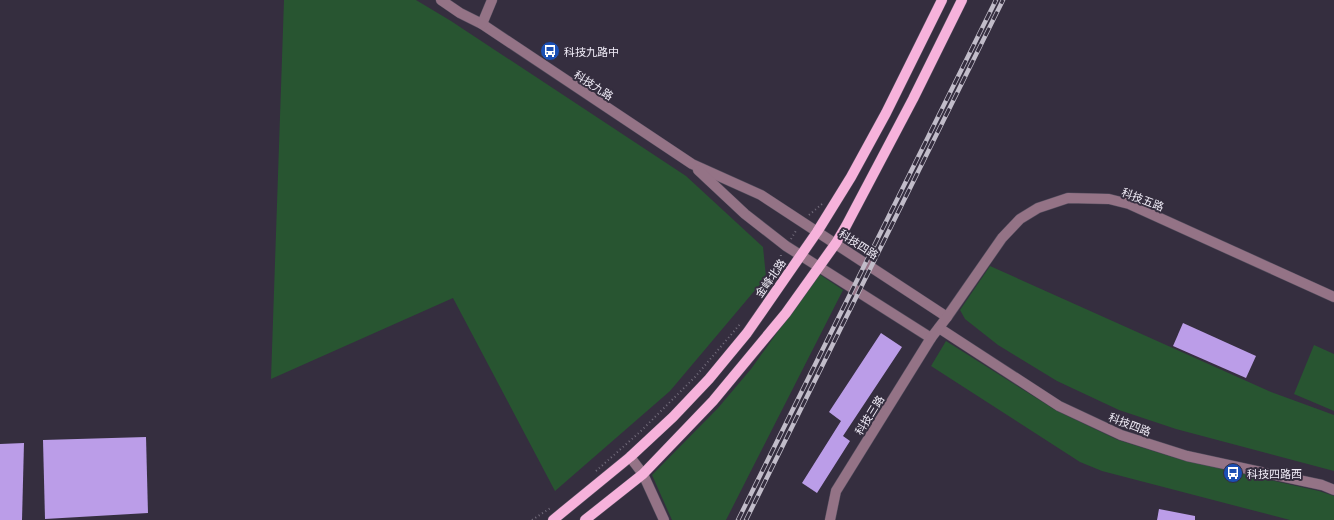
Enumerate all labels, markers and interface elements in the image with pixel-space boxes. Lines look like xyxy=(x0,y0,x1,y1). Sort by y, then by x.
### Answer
bus stop icon: 科技九路中 xyxy=(539,40,561,62)
place label: 科技九路中 xyxy=(564,45,619,58)
street label: 科技九路 xyxy=(572,68,616,102)
street label: 科技五路 xyxy=(1120,185,1166,213)
street label: 科技四路 xyxy=(837,227,881,261)
street label: 金峰北路 xyxy=(752,256,788,300)
street label: 科技三路 xyxy=(852,393,886,437)
street label: 科技四路 xyxy=(1107,410,1153,438)
bus stop icon: 科技四路西 xyxy=(1222,462,1244,484)
place label: 科技四路西 xyxy=(1247,467,1302,480)

